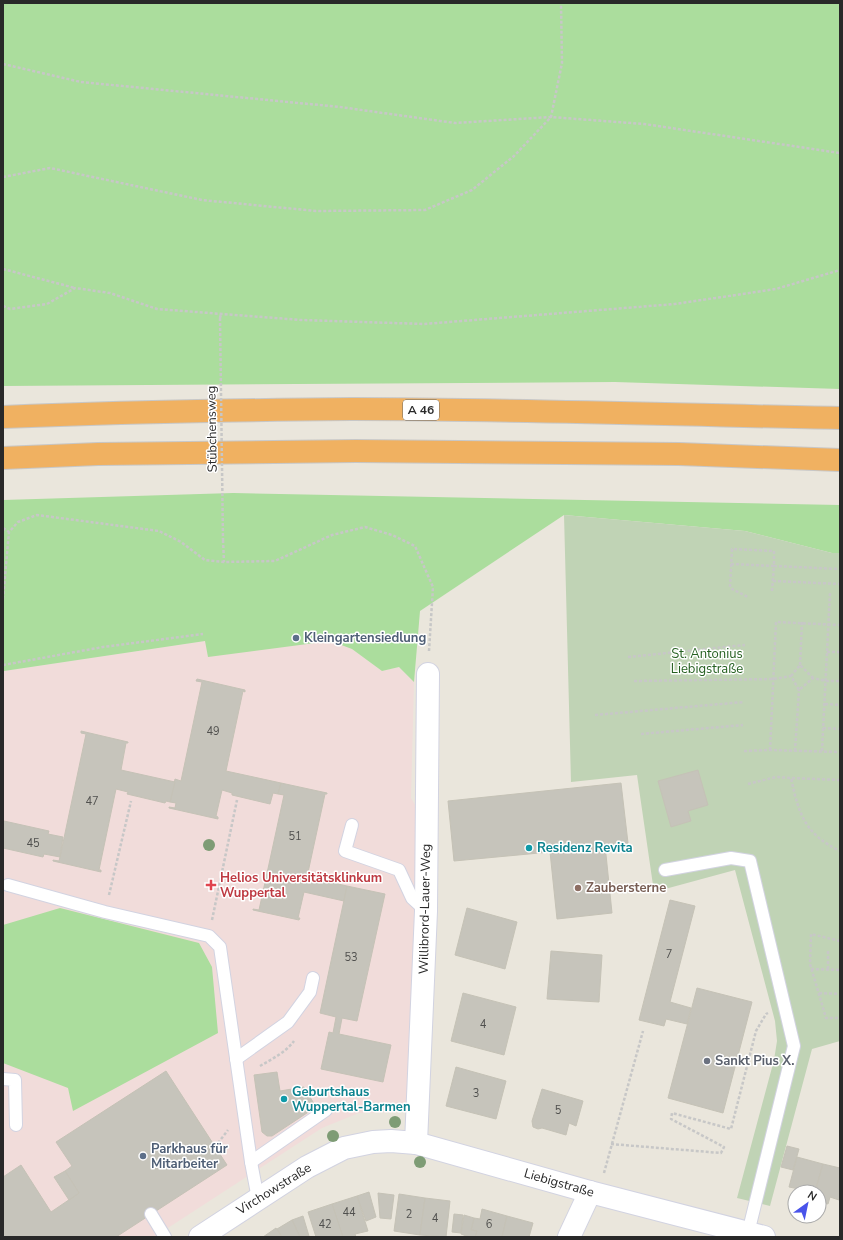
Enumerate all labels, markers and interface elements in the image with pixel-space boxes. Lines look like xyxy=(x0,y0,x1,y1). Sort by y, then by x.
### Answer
street label: Stübchensweg xyxy=(202,386,222,472)
road number: A 46 xyxy=(403,400,439,420)
place label: Kleingartensiedlung xyxy=(304,629,426,647)
marker: Kleingartensiedlung xyxy=(291,633,301,643)
park label: St. Antonius Liebigstraße xyxy=(671,645,743,678)
house number: 49 xyxy=(206,724,220,739)
house number: 47 xyxy=(85,794,99,809)
house number: 51 xyxy=(288,829,302,844)
house number: 45 xyxy=(26,836,40,851)
place label: Residenz Revita xyxy=(537,839,633,857)
marker: Residenz Revita xyxy=(524,843,534,853)
street label: Willibrord-Lauer-Weg xyxy=(415,844,435,974)
place label: Helios Universitätsklinkum Wuppertal xyxy=(220,869,382,902)
marker: Helios Universitätsklinkum Wuppertal xyxy=(205,879,217,891)
place label: Zaubersterne xyxy=(586,879,666,897)
marker: Zaubersterne xyxy=(573,883,583,893)
house number: 7 xyxy=(666,947,672,962)
house number: 53 xyxy=(344,950,358,965)
house number: 4 xyxy=(480,1017,487,1032)
place label: Sankt Pius X. xyxy=(715,1052,794,1070)
marker: Sankt Pius X. xyxy=(702,1056,712,1066)
place label: Geburtshaus Wuppertal-Barmen xyxy=(292,1083,410,1116)
house number: 3 xyxy=(473,1086,479,1101)
marker: Geburtshaus Wuppertal-Barmen xyxy=(279,1094,289,1104)
house number: 5 xyxy=(555,1103,562,1118)
place label: Parkhaus für Mitarbeiter xyxy=(151,1140,229,1173)
marker: Parkhaus für Mitarbeiter xyxy=(138,1151,148,1161)
street label: Virchowstraße xyxy=(232,1159,315,1220)
street label: Liebigstraße xyxy=(522,1164,596,1202)
north arrow xyxy=(787,1184,827,1224)
text: N xyxy=(805,1188,820,1205)
house number: 44 xyxy=(342,1205,356,1220)
house number: 2 xyxy=(406,1207,412,1222)
house number: 4 xyxy=(432,1211,439,1226)
house number: 42 xyxy=(318,1217,332,1232)
house number: 6 xyxy=(486,1217,493,1232)

